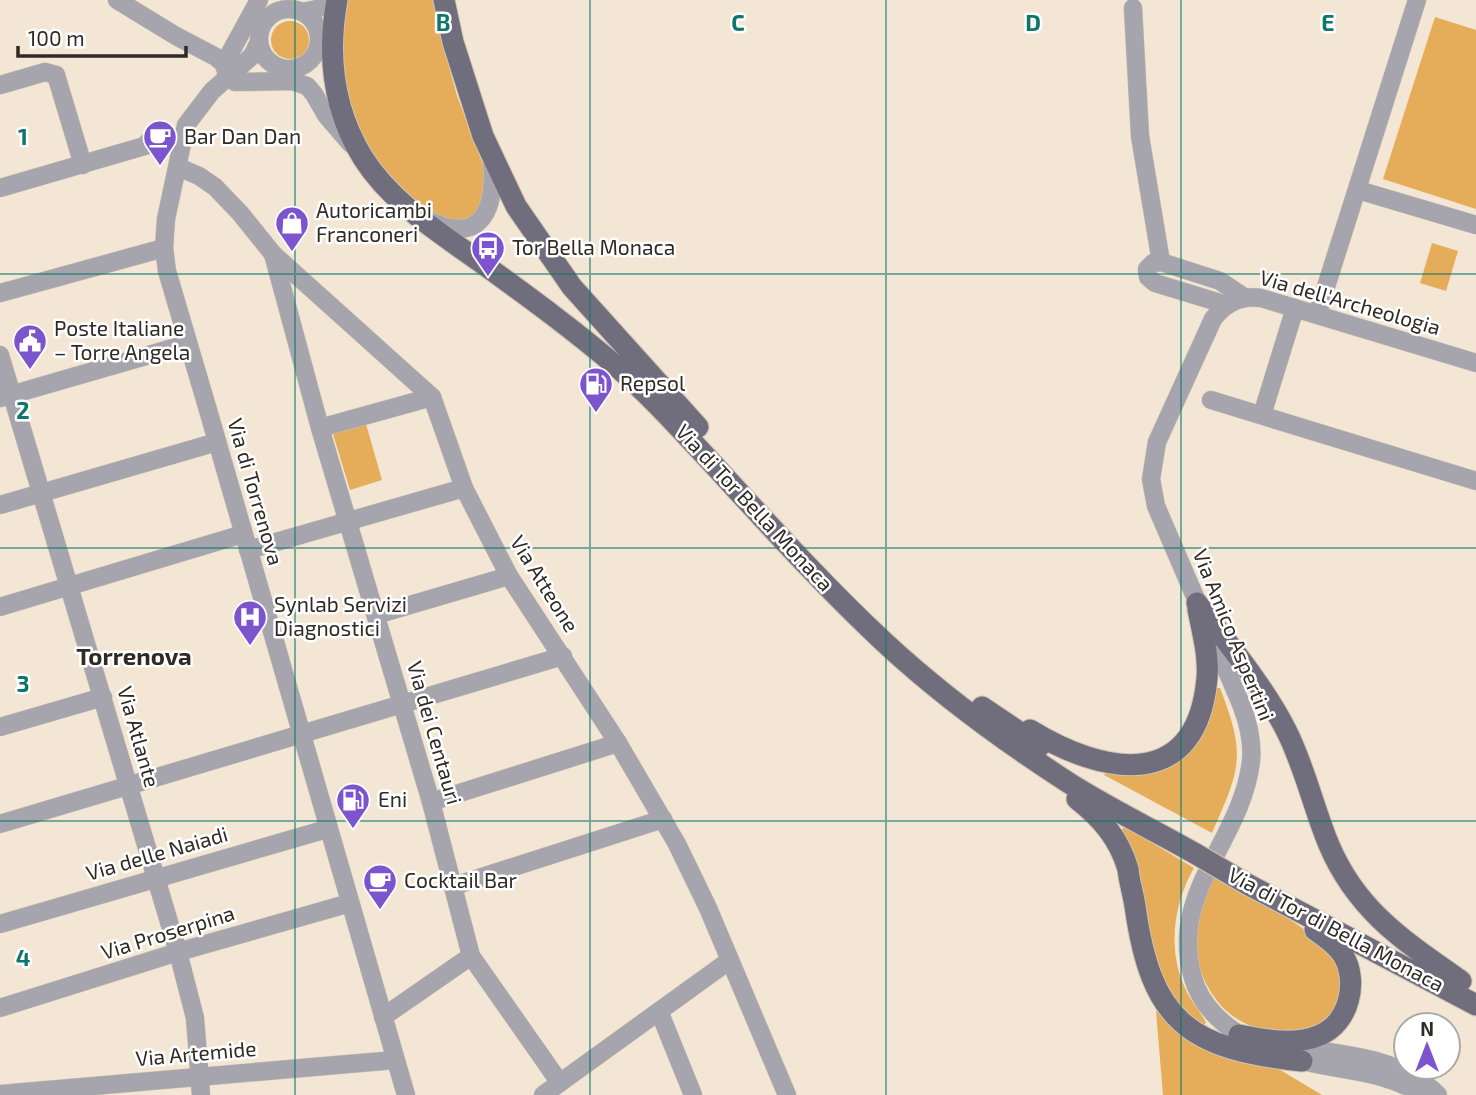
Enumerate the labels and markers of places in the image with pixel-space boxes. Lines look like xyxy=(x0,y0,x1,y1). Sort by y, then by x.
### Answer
cafe icon: Bar Dan Dan xyxy=(141,118,179,167)
place label: Bar Dan Dan xyxy=(184,123,301,148)
place label: Autoricambi Franconeri xyxy=(316,197,432,246)
shop icon: Autoricambi Franconeri xyxy=(273,204,311,253)
bus stop icon: Tor Bella Monaca xyxy=(469,229,507,278)
place label: Tor Bella Monaca xyxy=(512,234,675,259)
place label: Poste Italiane – Torre Angela xyxy=(54,315,190,364)
public building icon: Poste Italiane – Torre Angela xyxy=(11,322,49,371)
fuel station icon: Repsol xyxy=(577,365,615,414)
place label: Repsol xyxy=(620,370,686,395)
place label: Synlab Servizi Diagnostici xyxy=(274,591,407,640)
hospital icon: Synlab Servizi Diagnostici xyxy=(231,598,269,647)
fuel station icon: Eni xyxy=(334,781,372,830)
place label: Eni xyxy=(378,786,407,811)
cafe icon: Cocktail Bar xyxy=(361,862,399,911)
place label: Cocktail Bar xyxy=(404,867,518,892)

